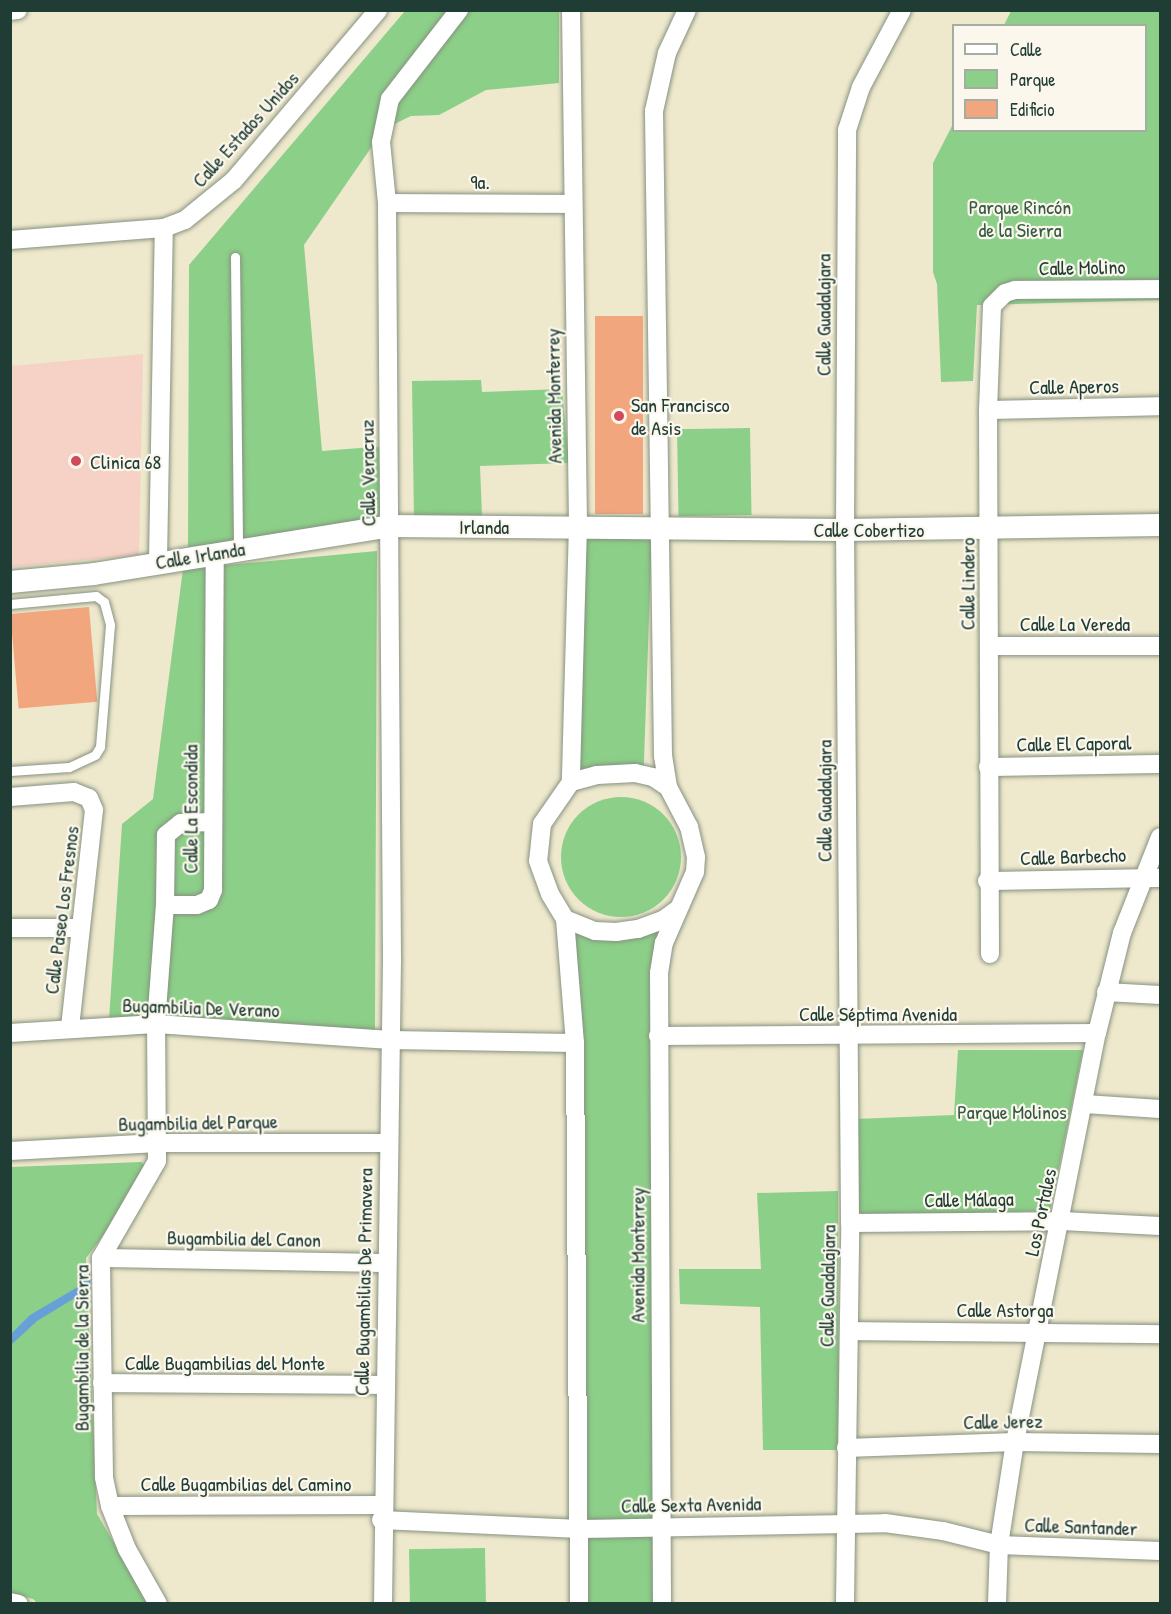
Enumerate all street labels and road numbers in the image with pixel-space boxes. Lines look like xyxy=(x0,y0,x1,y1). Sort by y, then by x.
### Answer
street label: Calle Estados Unidos xyxy=(187,66,303,192)
street label: 9a. xyxy=(470,169,490,193)
street label: Calle Guadalajara xyxy=(811,254,835,376)
street label: Calle Molino xyxy=(1038,254,1126,280)
street label: Avenida Monterrey xyxy=(540,328,566,464)
street label: Calle Aperos xyxy=(1029,373,1119,399)
street label: Calle Veracruz xyxy=(354,419,380,527)
street label: Irlanda xyxy=(459,514,509,538)
street label: Calle Cobertizo xyxy=(814,517,924,541)
street label: Calle Irlanda xyxy=(154,536,246,574)
street label: Calle Lindero xyxy=(955,538,979,630)
street label: Calle La Vereda xyxy=(1020,611,1130,635)
street label: Calle El Caporal xyxy=(1016,730,1132,756)
street label: Calle Guadalajara xyxy=(812,740,836,862)
street label: Calle La Escondida xyxy=(178,744,202,874)
street label: Calle Paseo Los Fresnos xyxy=(39,825,83,995)
street label: Calle Barbecho xyxy=(1020,842,1126,870)
street label: Bugambilia De Verano xyxy=(122,992,280,1022)
street label: Calle Séptima Avenida xyxy=(799,1001,957,1025)
street label: Bugambilia del Parque xyxy=(118,1109,278,1135)
street label: Los Portales xyxy=(1019,1166,1061,1258)
street label: Calle Bugambilias De Primavera xyxy=(349,1168,377,1396)
street label: Calle Málaga xyxy=(924,1186,1014,1212)
street label: Avenida Monterrey xyxy=(625,1187,649,1323)
street label: Bugambilia del Canon xyxy=(167,1225,321,1251)
street label: Calle Guadalajara xyxy=(814,1225,840,1347)
street label: Bugambilia de la Sierra xyxy=(69,1265,93,1431)
street label: Calle Astorga xyxy=(957,1297,1053,1321)
street label: Calle Bugambilias del Monte xyxy=(125,1350,325,1374)
street label: Calle Jerez xyxy=(963,1408,1043,1434)
street label: Calle Bugambilias del Camino xyxy=(141,1471,351,1495)
street label: Calle Sexta Avenida xyxy=(621,1491,761,1517)
street label: Calle Santander xyxy=(1024,1512,1138,1540)

